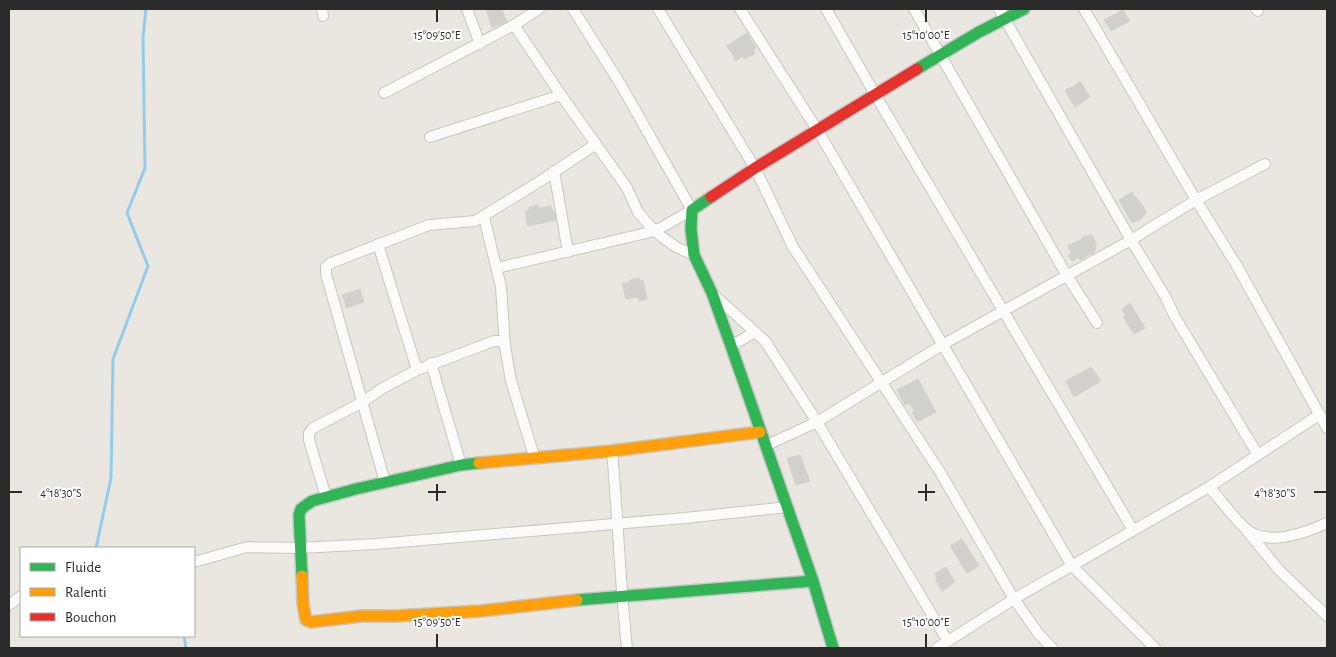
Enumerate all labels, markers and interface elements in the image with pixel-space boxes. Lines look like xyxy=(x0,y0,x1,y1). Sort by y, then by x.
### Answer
text: 15°09'50"E xyxy=(413,29,461,41)
text: 15°10'00"E xyxy=(903,29,950,41)
text: 4°18'30"S xyxy=(40,487,82,499)
text: 4°18'30"S xyxy=(1254,487,1296,499)
legend xyxy=(20,547,195,637)
text: Fluide xyxy=(65,560,101,575)
text: Ralenti xyxy=(65,585,107,600)
text: Bouchon xyxy=(65,610,116,625)
text: 15°09'50"E xyxy=(413,616,461,628)
text: 15°10'00"E xyxy=(903,616,950,628)

